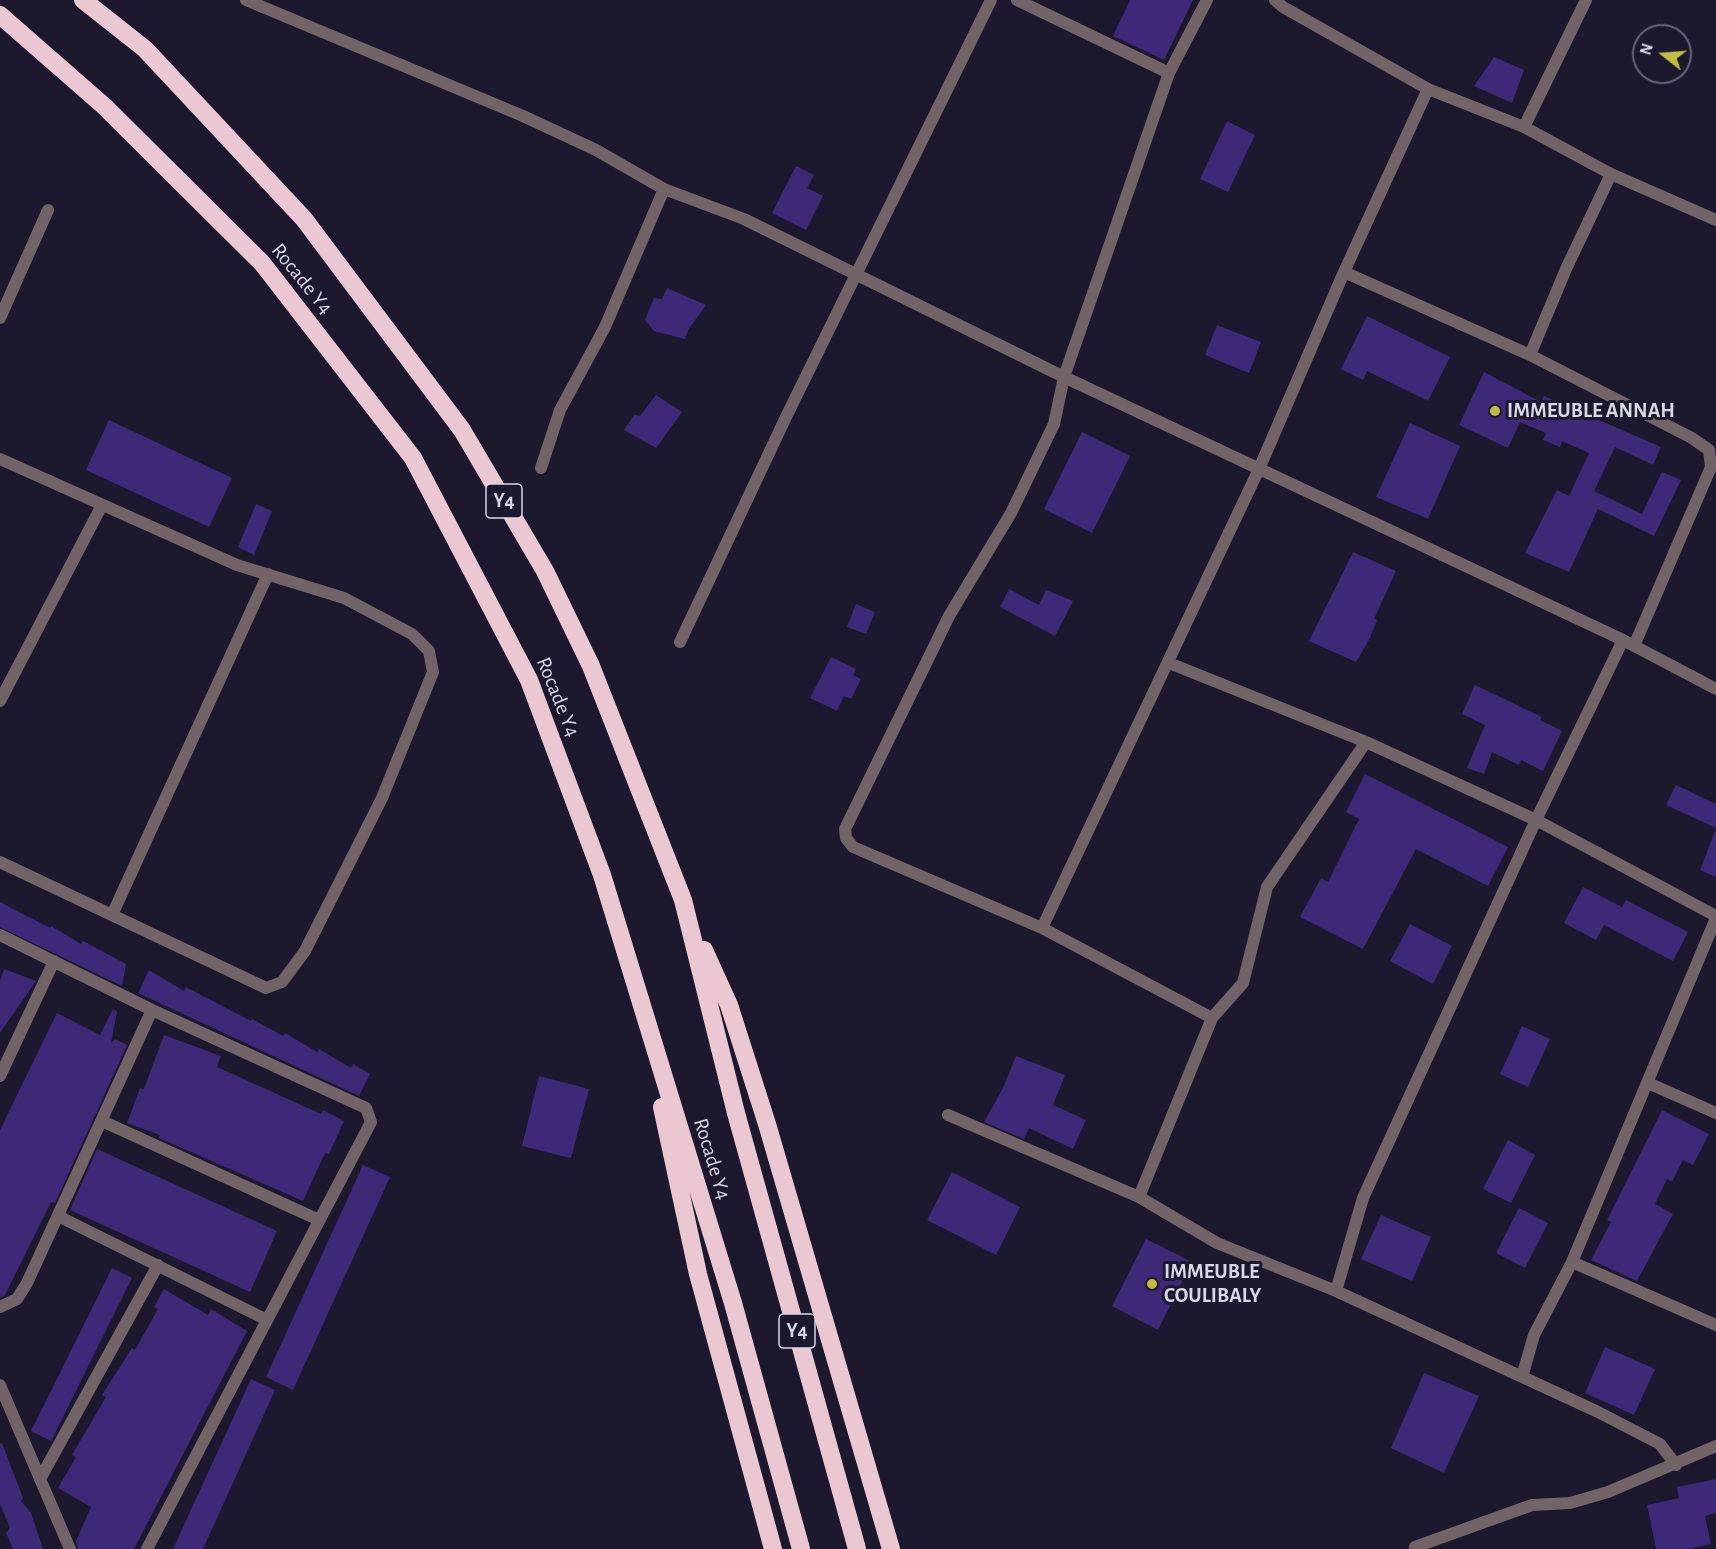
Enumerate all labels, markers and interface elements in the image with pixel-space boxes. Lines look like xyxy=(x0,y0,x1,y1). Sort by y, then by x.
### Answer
north arrow xyxy=(1632,24,1692,84)
text: N xyxy=(1637,42,1656,57)
street label: Rocade Y4 xyxy=(266,238,338,320)
place label: IMMEUBLE ANNAH xyxy=(1507,398,1675,424)
marker: IMMEUBLE ANNAH xyxy=(1488,404,1502,418)
road number: Y4 xyxy=(486,484,522,518)
street label: Rocade Y4 xyxy=(531,653,585,741)
street label: Rocade Y4 xyxy=(688,1115,736,1203)
place label: IMMEUBLE COULIBALY xyxy=(1164,1259,1261,1309)
marker: IMMEUBLE COULIBALY xyxy=(1145,1277,1159,1291)
road number: Y4 xyxy=(779,1314,815,1348)

